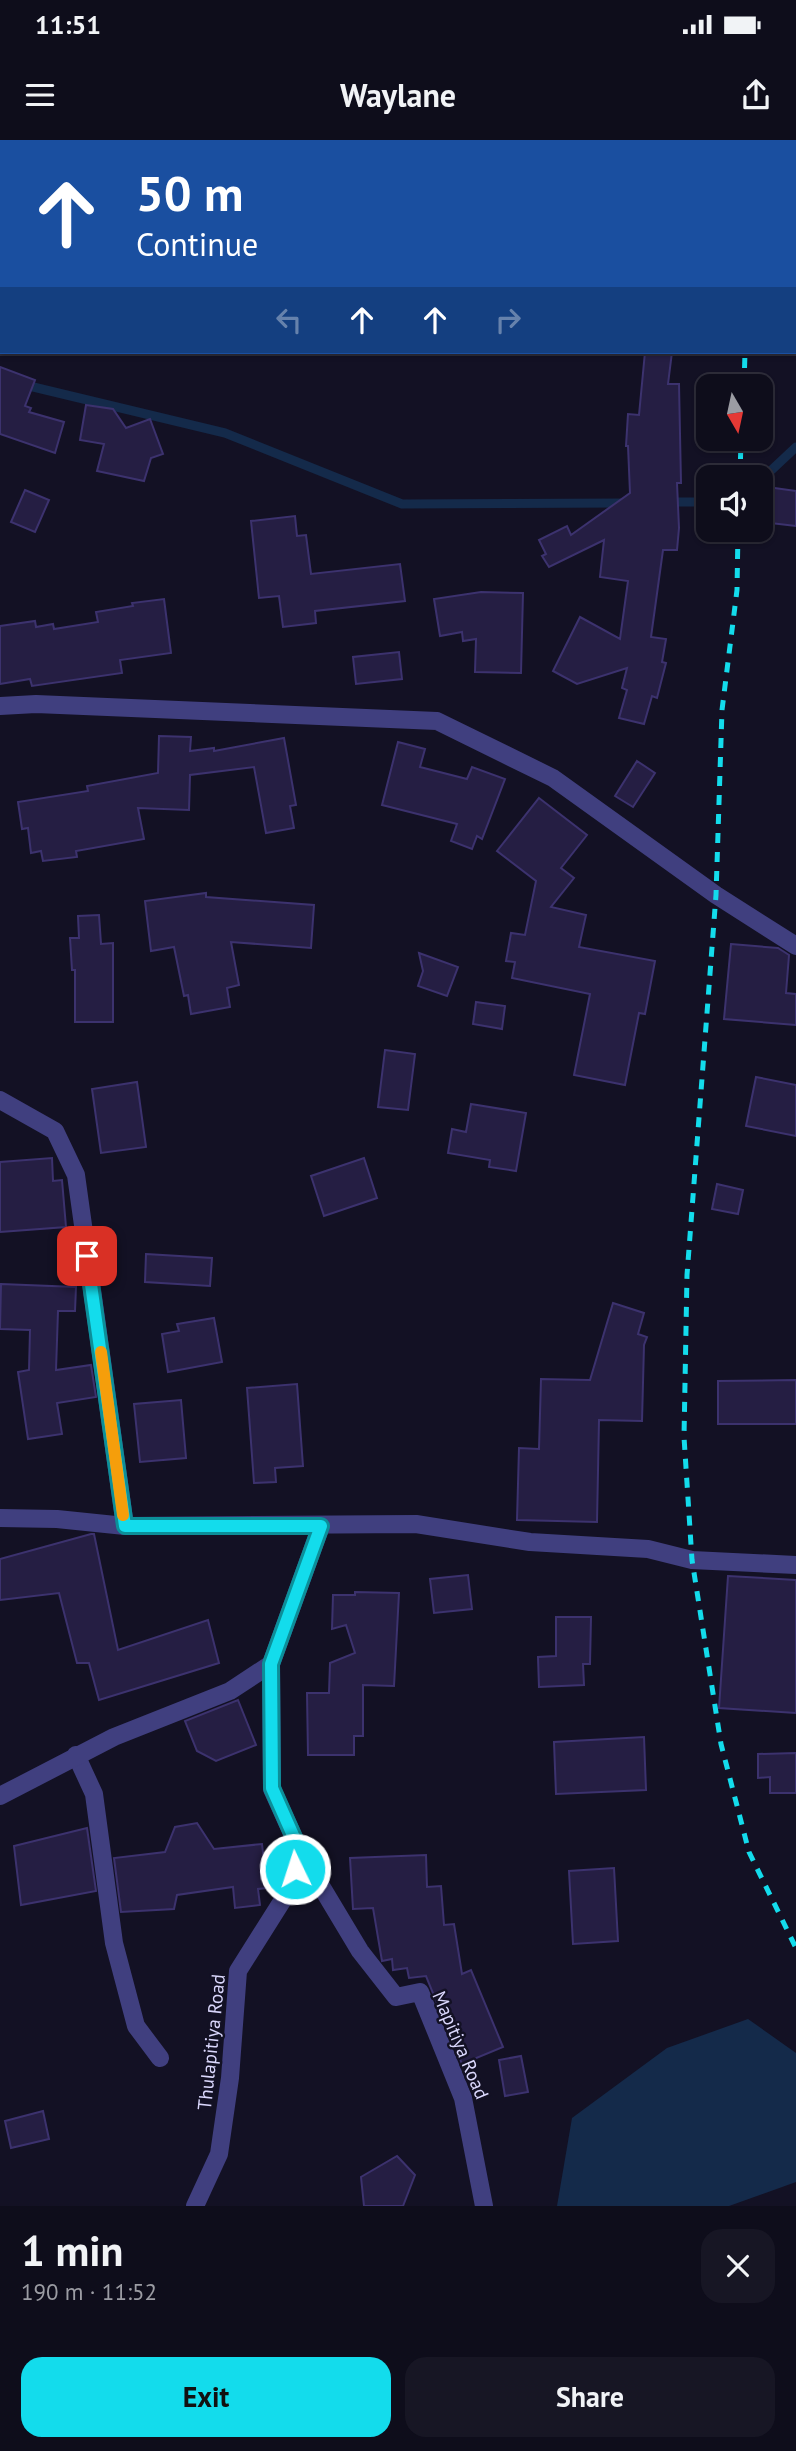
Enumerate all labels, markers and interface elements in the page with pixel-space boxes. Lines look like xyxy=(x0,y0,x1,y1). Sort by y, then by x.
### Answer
text: 11:51 xyxy=(35,8,101,41)
text: Waylane xyxy=(340,74,456,116)
icon: menu xyxy=(21,76,59,114)
icon: share xyxy=(737,76,775,114)
text: 50 m xyxy=(136,161,243,225)
icon: ahead xyxy=(21,168,112,259)
text: Continue xyxy=(136,223,258,265)
icon: left xyxy=(270,301,308,339)
icon: ahead xyxy=(343,301,381,339)
icon: ahead xyxy=(416,301,454,339)
icon: right xyxy=(489,301,527,339)
north arrow xyxy=(696,374,774,452)
map controls xyxy=(696,374,773,542)
button: sound xyxy=(696,465,773,542)
pin xyxy=(57,1226,117,1286)
icon: arrive xyxy=(68,1237,106,1275)
position arrow xyxy=(258,1832,332,1906)
street label: Thulapitiya Road xyxy=(192,1973,230,2111)
street label: Mapitiya Road xyxy=(427,1987,495,2103)
text: 1 min xyxy=(21,2223,123,2278)
button: close xyxy=(701,2229,775,2303)
text: 190 m · 11:52 xyxy=(21,2277,157,2306)
button: Exit xyxy=(21,2357,391,2437)
button: Share xyxy=(405,2357,775,2437)

